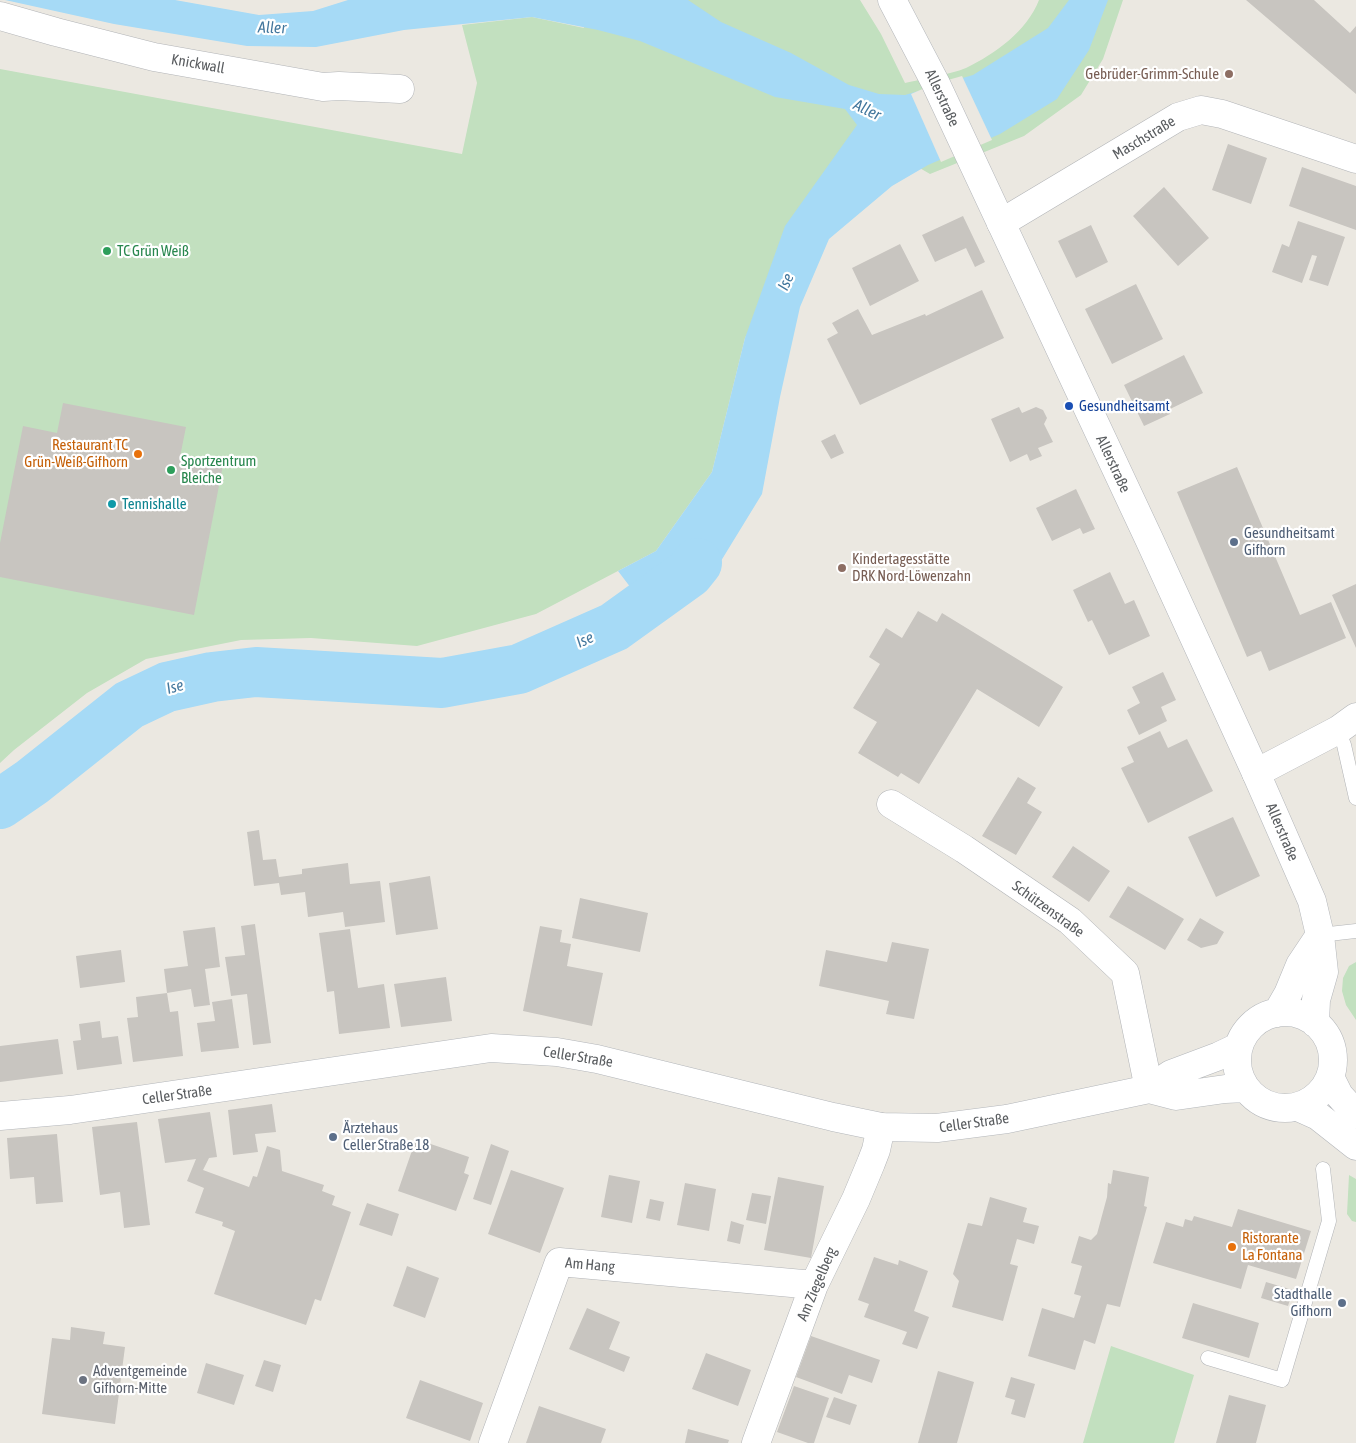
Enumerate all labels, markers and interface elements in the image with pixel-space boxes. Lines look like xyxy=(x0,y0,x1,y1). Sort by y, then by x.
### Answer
water label: Aller xyxy=(258,18,286,38)
street label: Knickwall xyxy=(170,50,226,78)
place label: Gebrüder-Grimm-Schule xyxy=(1085,65,1219,83)
street label: Allerstraße xyxy=(921,67,963,129)
marker: Gebrüder-Grimm-Schule xyxy=(1223,68,1235,80)
water label: Aller xyxy=(850,95,884,125)
street label: Maschstraße xyxy=(1109,112,1179,164)
place label: TC Grün Weiß xyxy=(117,242,189,260)
marker: TC Grün Weiß xyxy=(101,245,113,257)
water label: Ise xyxy=(774,270,798,294)
place label: Gesundheitsamt xyxy=(1079,397,1170,415)
marker: Gesundheitsamt xyxy=(1063,400,1075,412)
street label: Allerstraße xyxy=(1092,433,1134,495)
place label: Restaurant TC Grün-Weiß-Gifhorn xyxy=(24,436,128,471)
marker: Restaurant TC Grün-Weiß-Gifhorn xyxy=(132,448,144,460)
place label: Sportzentrum Bleiche xyxy=(181,452,256,487)
marker: Sportzentrum Bleiche xyxy=(165,464,177,476)
place label: Tennishalle xyxy=(122,495,187,513)
marker: Tennishalle xyxy=(106,498,118,510)
place label: Gesundheitsamt Gifhorn xyxy=(1244,524,1335,559)
marker: Gesundheitsamt Gifhorn xyxy=(1228,536,1240,548)
place label: Kindertagesstätte DRK Nord-Löwenzahn xyxy=(852,550,971,585)
marker: Kindertagesstätte DRK Nord-Löwenzahn xyxy=(836,562,848,574)
water label: Ise xyxy=(573,628,597,652)
water label: Ise xyxy=(164,676,186,698)
street label: Allerstraße xyxy=(1262,800,1302,864)
street label: Schützenstraße xyxy=(1008,877,1088,941)
street label: Celler Straße xyxy=(542,1043,614,1071)
street label: Celler Straße xyxy=(141,1081,213,1109)
street label: Celler Straße xyxy=(938,1109,1010,1137)
place label: Ärztehaus Celler Straße 18 xyxy=(343,1119,429,1154)
marker: Ärztehaus Celler Straße 18 xyxy=(327,1131,339,1143)
place label: Ristorante La Fontana xyxy=(1242,1229,1302,1264)
marker: Ristorante La Fontana xyxy=(1226,1241,1238,1253)
street label: Am Ziegelberg xyxy=(793,1244,841,1324)
street label: Am Hang xyxy=(565,1254,615,1276)
place label: Stadthalle Gifhorn xyxy=(1274,1285,1332,1320)
marker: Stadthalle Gifhorn xyxy=(1336,1297,1348,1309)
place label: Adventgemeinde Gifhorn-Mitte xyxy=(93,1362,187,1397)
marker: Adventgemeinde Gifhorn-Mitte xyxy=(77,1374,89,1386)

